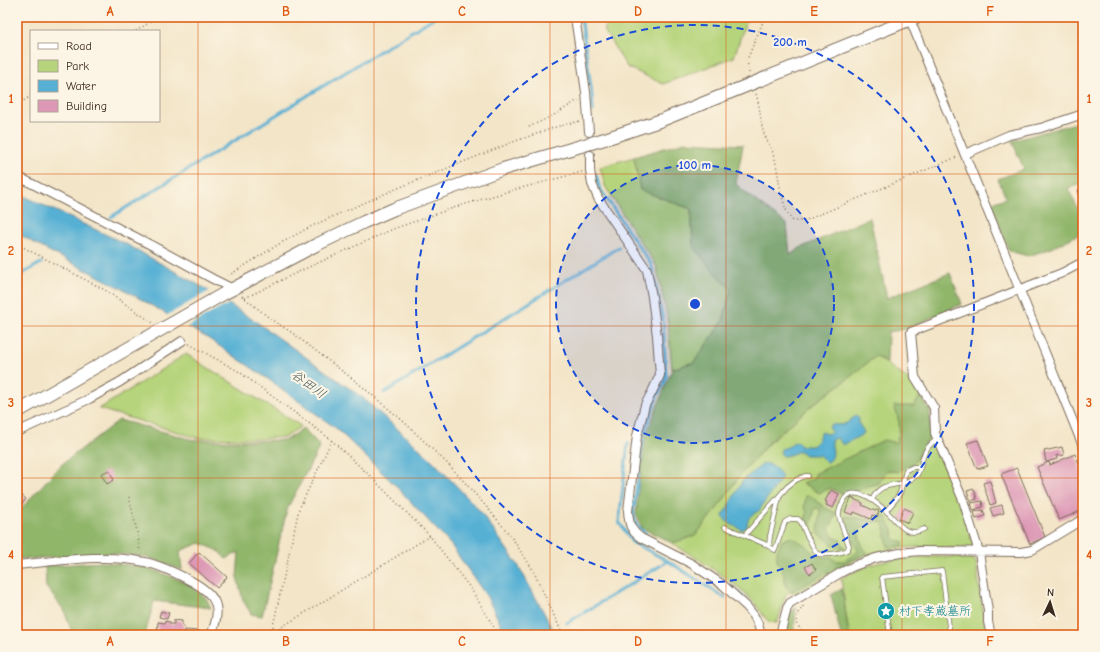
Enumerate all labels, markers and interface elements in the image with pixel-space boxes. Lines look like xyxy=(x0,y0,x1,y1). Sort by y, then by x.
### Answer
text: A xyxy=(106,4,114,19)
text: B xyxy=(282,4,290,19)
text: C xyxy=(458,4,466,19)
text: D xyxy=(634,4,642,19)
text: E xyxy=(810,4,818,19)
text: F xyxy=(986,4,994,19)
legend xyxy=(30,30,160,122)
text: 200 m xyxy=(773,35,807,49)
text: Road xyxy=(66,39,92,53)
text: Park xyxy=(66,59,89,73)
text: Water xyxy=(66,79,96,93)
text: 1 xyxy=(8,91,14,106)
text: 1 xyxy=(1086,91,1092,106)
text: Building xyxy=(66,99,107,113)
text: 100 m xyxy=(679,158,711,172)
text: 2 xyxy=(8,243,14,258)
text: 2 xyxy=(1086,243,1092,258)
centre of rings xyxy=(688,297,702,311)
water label: 谷田川 xyxy=(289,366,329,402)
text: 3 xyxy=(8,395,14,410)
text: 3 xyxy=(1086,395,1092,410)
text: 4 xyxy=(8,547,14,562)
text: 4 xyxy=(1086,547,1092,562)
north arrow xyxy=(1030,582,1070,622)
text: N xyxy=(1047,586,1055,599)
place icon: 村下孝蔵墓所 xyxy=(876,601,896,621)
place label: 村下孝蔵墓所 xyxy=(899,604,971,618)
text: A xyxy=(106,634,114,649)
text: B xyxy=(282,634,290,649)
text: C xyxy=(458,634,466,649)
text: D xyxy=(634,634,642,649)
text: E xyxy=(810,634,818,649)
text: F xyxy=(986,634,994,649)

